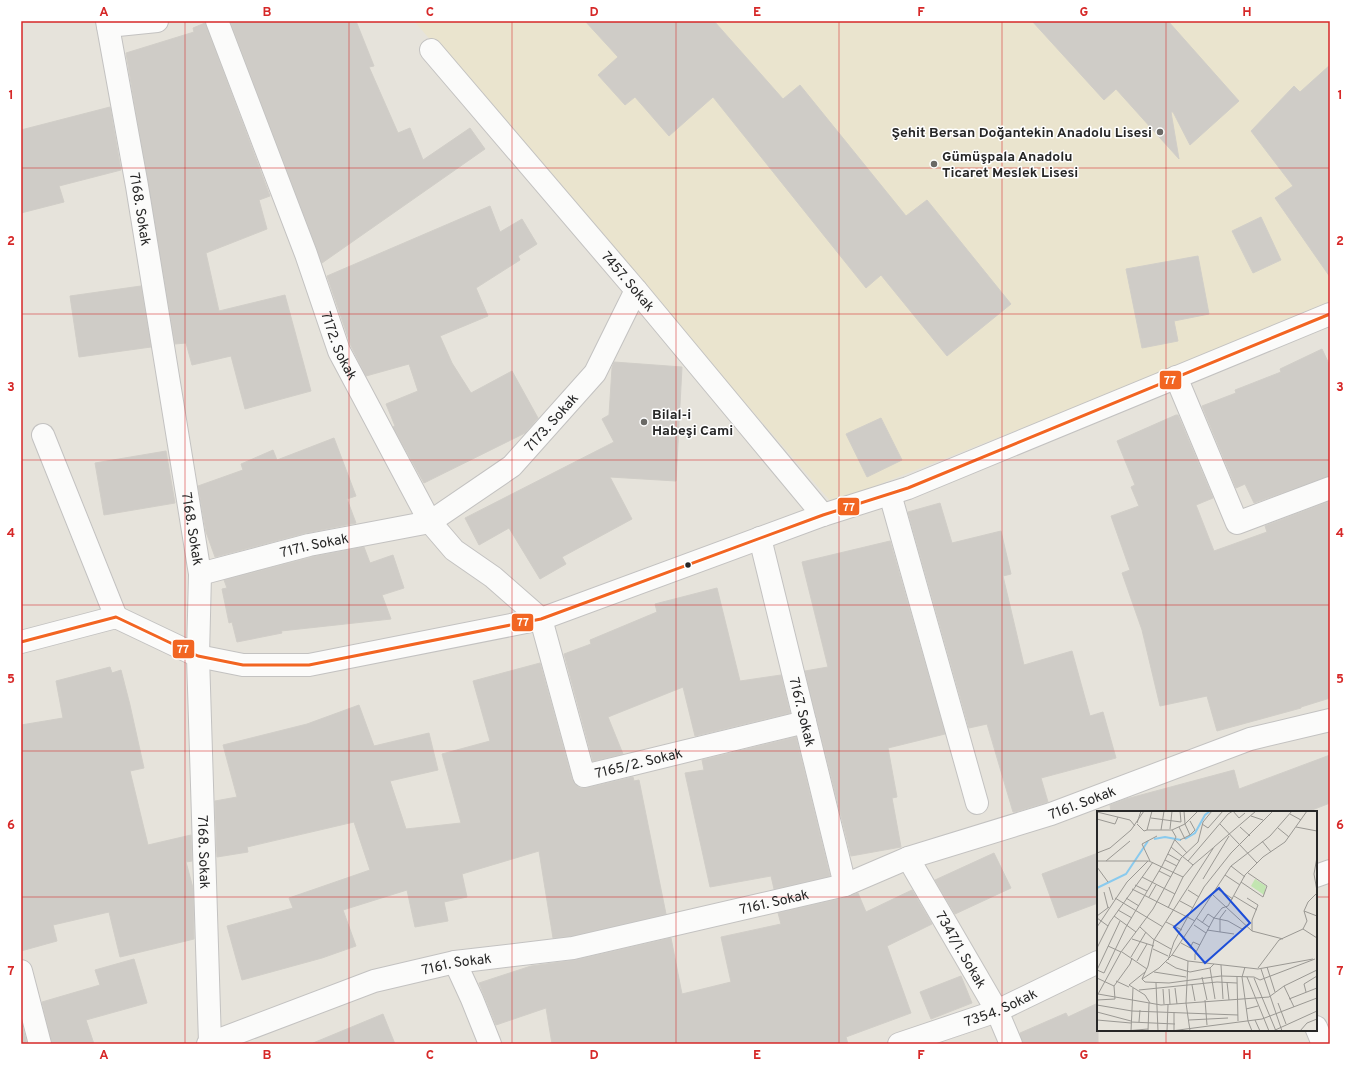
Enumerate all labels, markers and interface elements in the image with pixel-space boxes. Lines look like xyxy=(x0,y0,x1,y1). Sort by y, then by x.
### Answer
text: A xyxy=(99,5,109,21)
text: B xyxy=(263,5,272,21)
text: C xyxy=(426,5,434,21)
text: D xyxy=(589,5,599,21)
text: E xyxy=(753,5,761,21)
text: F xyxy=(917,5,925,21)
text: G xyxy=(1080,5,1089,21)
text: H xyxy=(1242,5,1252,21)
text: 1 xyxy=(8,88,14,104)
text: 1 xyxy=(1337,88,1343,104)
place label: Şehit Bersan Doğantekin Anadolu Lisesi xyxy=(892,125,1152,142)
marker: Şehit Bersan Doğantekin Anadolu Lisesi xyxy=(1155,127,1165,137)
place label: Gümüşpala Anadolu Ticaret Meslek Lisesi xyxy=(942,149,1078,182)
marker: Gümüşpala Anadolu Ticaret Meslek Lisesi xyxy=(929,159,939,169)
street label: 7168. Sokak xyxy=(125,171,154,247)
text: 2 xyxy=(7,234,15,250)
text: 2 xyxy=(1336,234,1344,250)
street label: 7457. Sokak xyxy=(597,249,657,316)
street label: 7172. Sokak xyxy=(316,310,360,383)
line badge: 77 xyxy=(1159,370,1182,390)
text: 77 xyxy=(1164,374,1176,388)
text: 3 xyxy=(7,380,15,396)
text: 3 xyxy=(1336,380,1344,396)
street label: 7173. Sokak xyxy=(522,390,583,456)
place label: Bilal-i Habeşi Cami xyxy=(652,407,733,440)
marker: Bilal-i Habeşi Cami xyxy=(639,417,649,427)
street label: 7168. Sokak xyxy=(177,491,205,567)
line badge: 77 xyxy=(837,497,860,516)
text: 77 xyxy=(843,501,855,515)
text: 4 xyxy=(7,526,15,542)
text: 4 xyxy=(1336,526,1344,542)
street label: 7171. Sokak xyxy=(279,531,350,562)
unlabelled marker xyxy=(683,560,693,570)
line badge: 77 xyxy=(511,613,534,632)
text: 77 xyxy=(517,616,529,630)
line badge: 77 xyxy=(172,639,195,659)
text: 77 xyxy=(177,643,189,657)
text: 5 xyxy=(7,672,15,688)
text: 5 xyxy=(1336,672,1344,688)
street label: 7167. Sokak xyxy=(784,676,818,749)
street label: 7165/2. Sokak xyxy=(593,745,685,783)
street label: 7161. Sokak xyxy=(1046,783,1119,824)
inset map xyxy=(1097,811,1317,1031)
street label: 7168. Sokak xyxy=(193,815,212,889)
text: 6 xyxy=(7,818,15,834)
text: 6 xyxy=(1336,818,1344,834)
street label: 7161. Sokak xyxy=(738,887,811,919)
street label: 7347/1. Sokak xyxy=(931,909,989,992)
street label: 7161. Sokak xyxy=(420,951,492,980)
text: 7 xyxy=(8,964,15,980)
text: 7 xyxy=(1337,964,1344,980)
street label: 7354. Sokak xyxy=(962,986,1040,1031)
text: A xyxy=(99,1048,109,1064)
text: B xyxy=(263,1048,272,1064)
text: C xyxy=(426,1048,434,1064)
text: D xyxy=(589,1048,599,1064)
text: E xyxy=(753,1048,761,1064)
text: F xyxy=(917,1048,925,1064)
text: G xyxy=(1080,1048,1089,1064)
text: H xyxy=(1242,1048,1252,1064)

